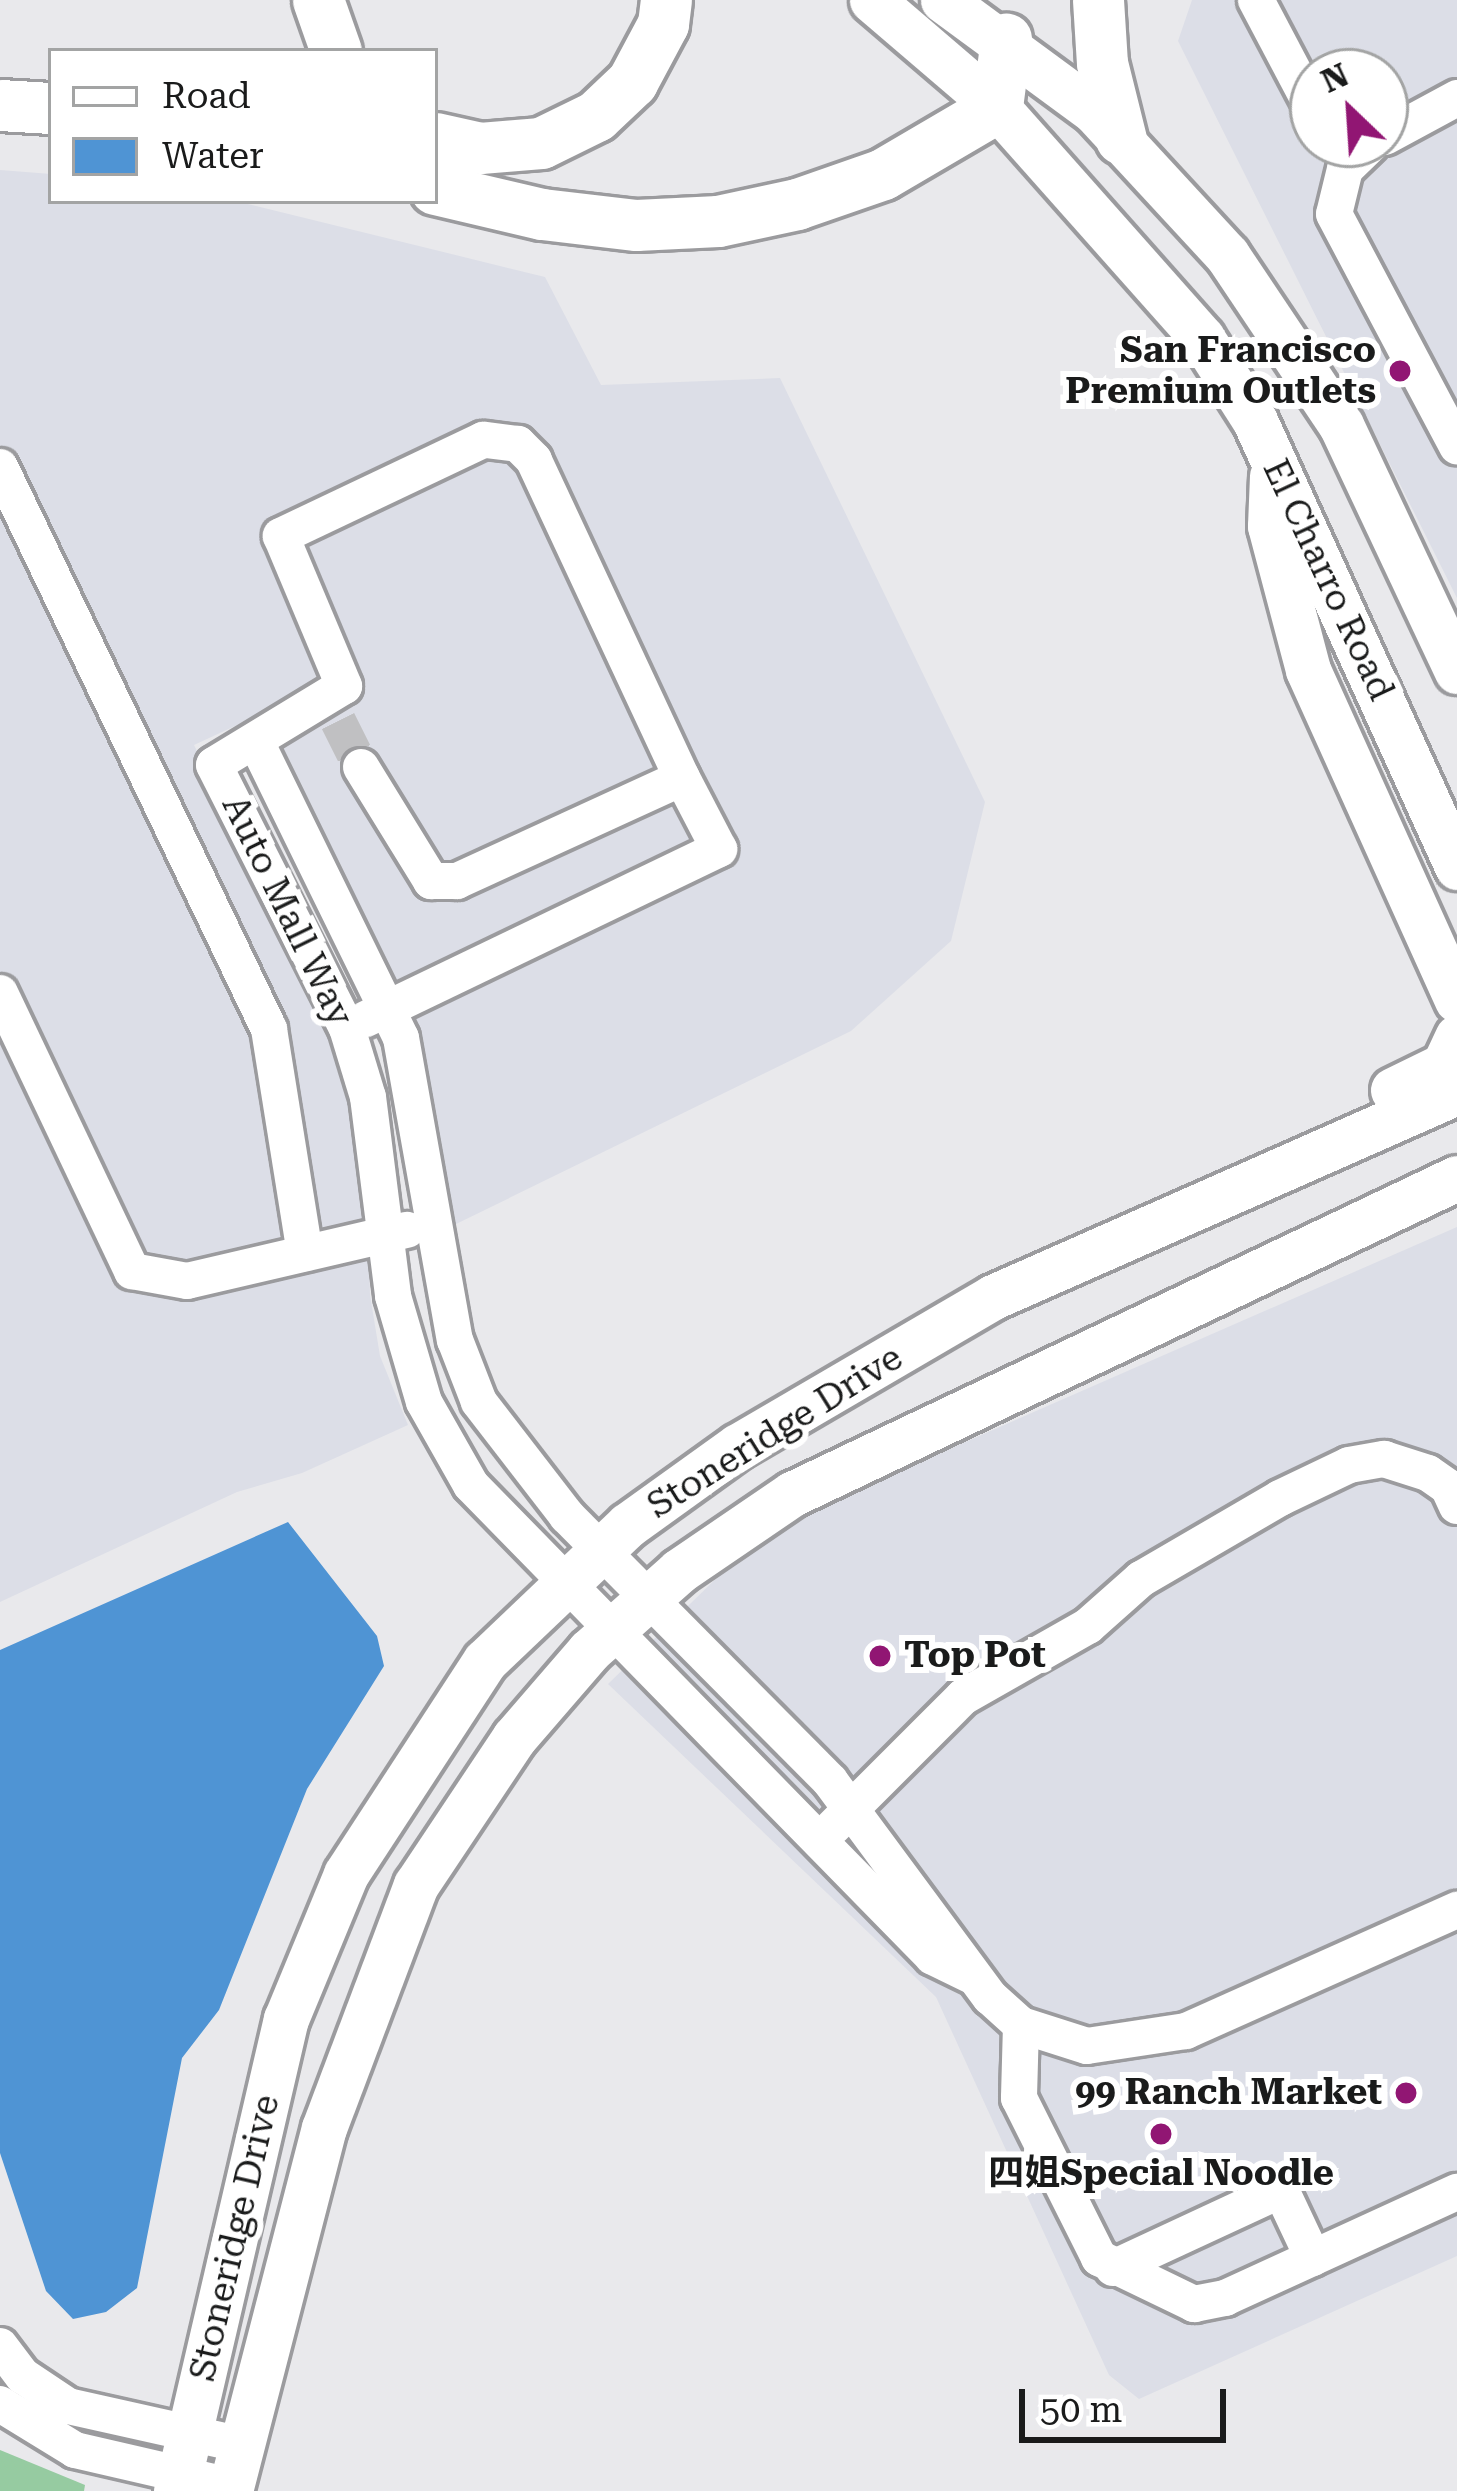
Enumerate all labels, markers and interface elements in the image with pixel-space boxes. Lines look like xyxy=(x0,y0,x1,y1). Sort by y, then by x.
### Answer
legend xyxy=(48,48,438,204)
north arrow xyxy=(1289,48,1409,168)
text: N xyxy=(1315,55,1355,101)
text: Road xyxy=(162,75,250,117)
text: Water xyxy=(162,135,264,177)
place label: San Francisco Premium Outlets xyxy=(1065,328,1376,413)
marker: San Francisco Premium Outlets xyxy=(1387,358,1413,384)
street label: El Charro Road xyxy=(1253,453,1403,707)
street label: Auto Mall Way xyxy=(213,789,361,1033)
street label: Stoneridge Drive xyxy=(640,1336,910,1528)
place label: Top Pot xyxy=(904,1634,1046,1678)
marker: Top Pot xyxy=(867,1643,893,1669)
place label: 99 Ranch Market xyxy=(1075,2071,1382,2115)
marker: 99 Ranch Market xyxy=(1393,2080,1419,2106)
street label: Stoneridge Drive xyxy=(181,2091,289,2385)
marker: 四姐Special Noodle xyxy=(1148,2121,1174,2147)
place label: 四姐Special Noodle xyxy=(988,2152,1334,2196)
scale bar xyxy=(1025,2365,1232,2439)
text: 50 m xyxy=(1040,2389,1122,2431)

